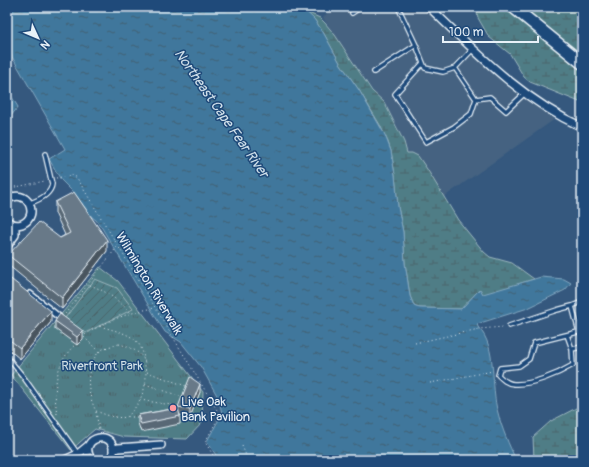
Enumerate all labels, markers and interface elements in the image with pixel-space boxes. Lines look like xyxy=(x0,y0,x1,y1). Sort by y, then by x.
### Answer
north arrow xyxy=(18,18,58,58)
scale bar xyxy=(443,18,538,44)
text: 100 m xyxy=(449,25,484,40)
text: N xyxy=(37,37,52,52)
water label: Northeast Cape Fear River xyxy=(171,46,274,182)
street label: Wilmington Riverwalk xyxy=(112,229,186,338)
park label: Riverfront Park xyxy=(61,358,143,374)
place label: Live Oak Bank Pavilion xyxy=(181,394,250,425)
marker: Live Oak Bank Pavilion xyxy=(168,403,178,413)

